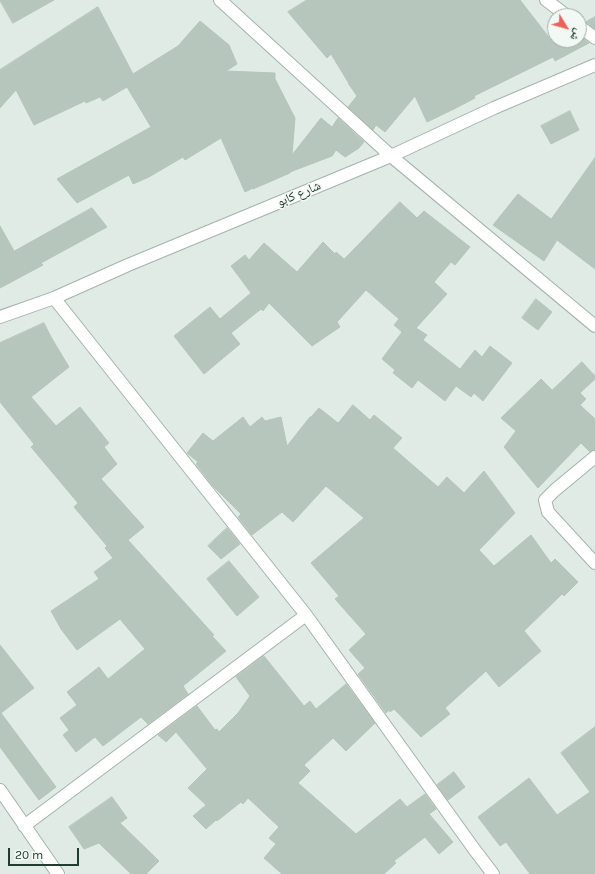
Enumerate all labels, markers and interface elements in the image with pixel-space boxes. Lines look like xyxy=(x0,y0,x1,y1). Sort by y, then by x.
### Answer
north arrow xyxy=(547,8,587,48)
text: ش xyxy=(567,26,585,43)
street label: شارع كابو xyxy=(275,178,323,210)
scale bar xyxy=(10,840,81,866)
text: 20 m xyxy=(15,848,43,862)

